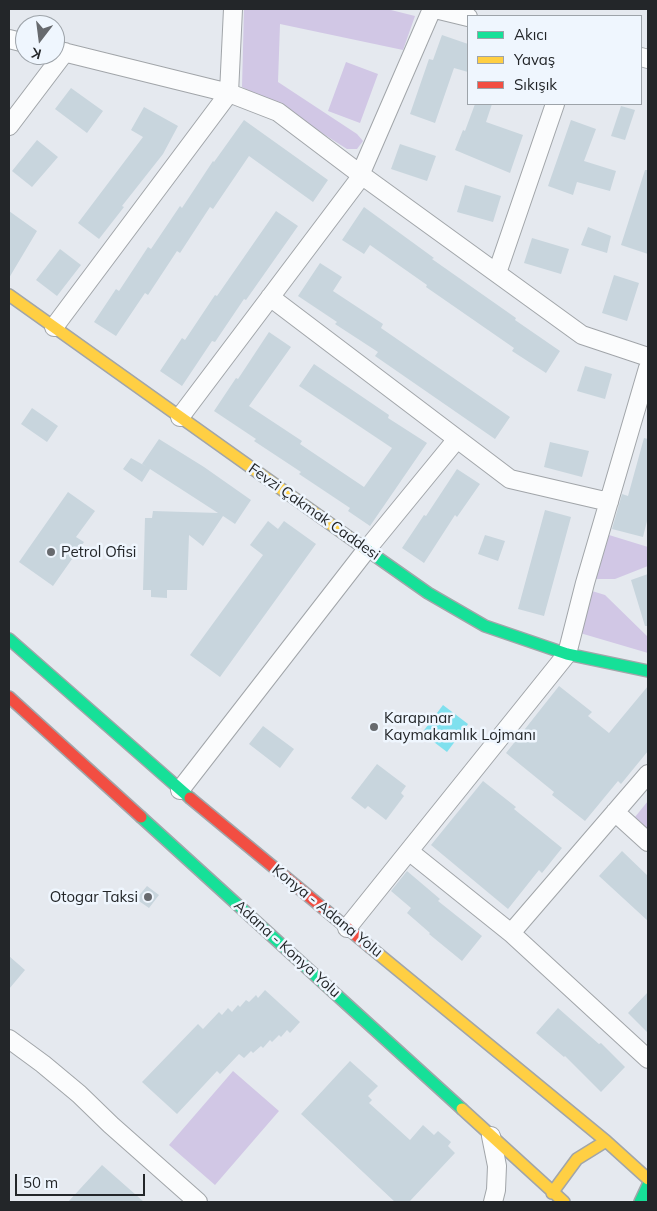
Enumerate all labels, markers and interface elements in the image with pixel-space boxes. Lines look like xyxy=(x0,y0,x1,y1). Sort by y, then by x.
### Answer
north arrow xyxy=(15,15,65,65)
legend xyxy=(467,15,642,105)
text: Akıcı xyxy=(514,25,547,44)
text: K xyxy=(30,44,43,63)
text: Yavaş xyxy=(514,50,555,69)
text: Sıkışık xyxy=(514,75,557,94)
street label: Fevzi Çakmak Caddesi xyxy=(245,460,383,564)
place label: Petrol Ofisi xyxy=(61,543,136,561)
marker: Petrol Ofisi xyxy=(45,546,57,558)
place label: Karapınar Kaymakamlık Lojmanı xyxy=(384,709,536,744)
marker: Karapınar Kaymakamlık Lojmanı xyxy=(368,721,380,733)
street label: Konya - Adana Yolu xyxy=(268,861,386,961)
place label: Otogar Taksi xyxy=(50,888,138,906)
marker: Otogar Taksi xyxy=(142,891,154,903)
street label: Adana - Konya Yolu xyxy=(230,896,344,1002)
scale bar xyxy=(18,1164,148,1196)
text: 50 m xyxy=(23,1173,58,1192)

